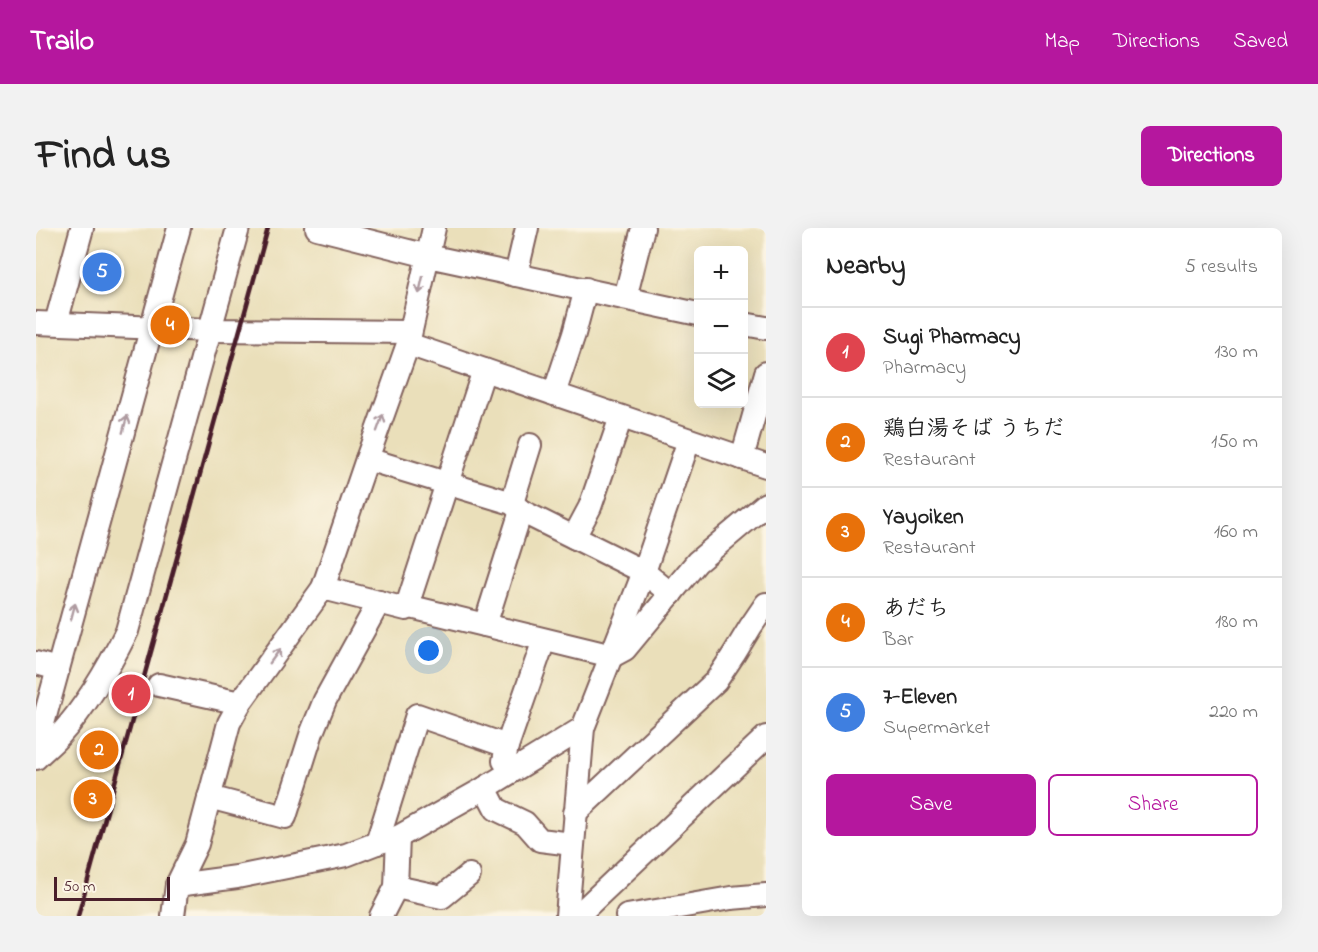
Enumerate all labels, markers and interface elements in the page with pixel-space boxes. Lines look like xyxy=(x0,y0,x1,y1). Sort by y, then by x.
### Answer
text: Trailo xyxy=(30,22,94,63)
text: Map xyxy=(1044,27,1080,57)
text: Directions xyxy=(1113,27,1200,57)
text: Saved xyxy=(1233,27,1288,57)
text: Find us xyxy=(36,126,171,187)
button: Directions xyxy=(1141,126,1282,186)
map controls xyxy=(694,246,748,408)
button: + xyxy=(694,246,748,300)
text: Nearby xyxy=(826,248,905,286)
pin: 5 xyxy=(82,250,122,294)
text: 5 results xyxy=(1185,253,1258,282)
one-way arrow xyxy=(415,275,427,294)
button: − xyxy=(694,300,748,354)
pin: 4 xyxy=(150,302,190,348)
text: Sugi Pharmacy xyxy=(883,322,1021,354)
text: 1 xyxy=(842,338,849,367)
text: 130 m xyxy=(1214,338,1258,367)
button: layers xyxy=(694,354,748,408)
text: Pharmacy xyxy=(883,354,966,383)
one-way arrow xyxy=(375,414,386,433)
text: 鶏白湯そば うちだ xyxy=(883,414,1065,446)
one-way arrow xyxy=(119,415,131,434)
text: 2 xyxy=(841,428,850,457)
text: 150 m xyxy=(1211,428,1258,457)
text: Restaurant xyxy=(883,446,976,475)
text: Yayoiken xyxy=(883,502,964,534)
text: 3 xyxy=(841,518,850,547)
text: 160 m xyxy=(1214,518,1258,547)
text: Restaurant xyxy=(883,534,976,563)
text: あだち xyxy=(883,594,949,626)
one-way arrow xyxy=(68,603,79,622)
text: 4 xyxy=(841,608,850,637)
text: 180 m xyxy=(1215,608,1258,637)
text: Bar xyxy=(883,626,913,655)
your location xyxy=(414,636,443,665)
one-way arrow xyxy=(268,648,281,664)
pin: 1 xyxy=(112,672,151,716)
text: 7-Eleven xyxy=(883,682,957,714)
text: 5 xyxy=(840,698,851,727)
text: 220 m xyxy=(1209,698,1258,727)
text: Supermarket xyxy=(883,714,990,743)
pin: 2 xyxy=(80,728,118,772)
button: Save xyxy=(826,774,1036,836)
button: Share xyxy=(1048,774,1258,836)
pin: 3 xyxy=(74,776,112,822)
scale bar xyxy=(54,874,170,902)
text: 50 m xyxy=(63,875,95,899)

